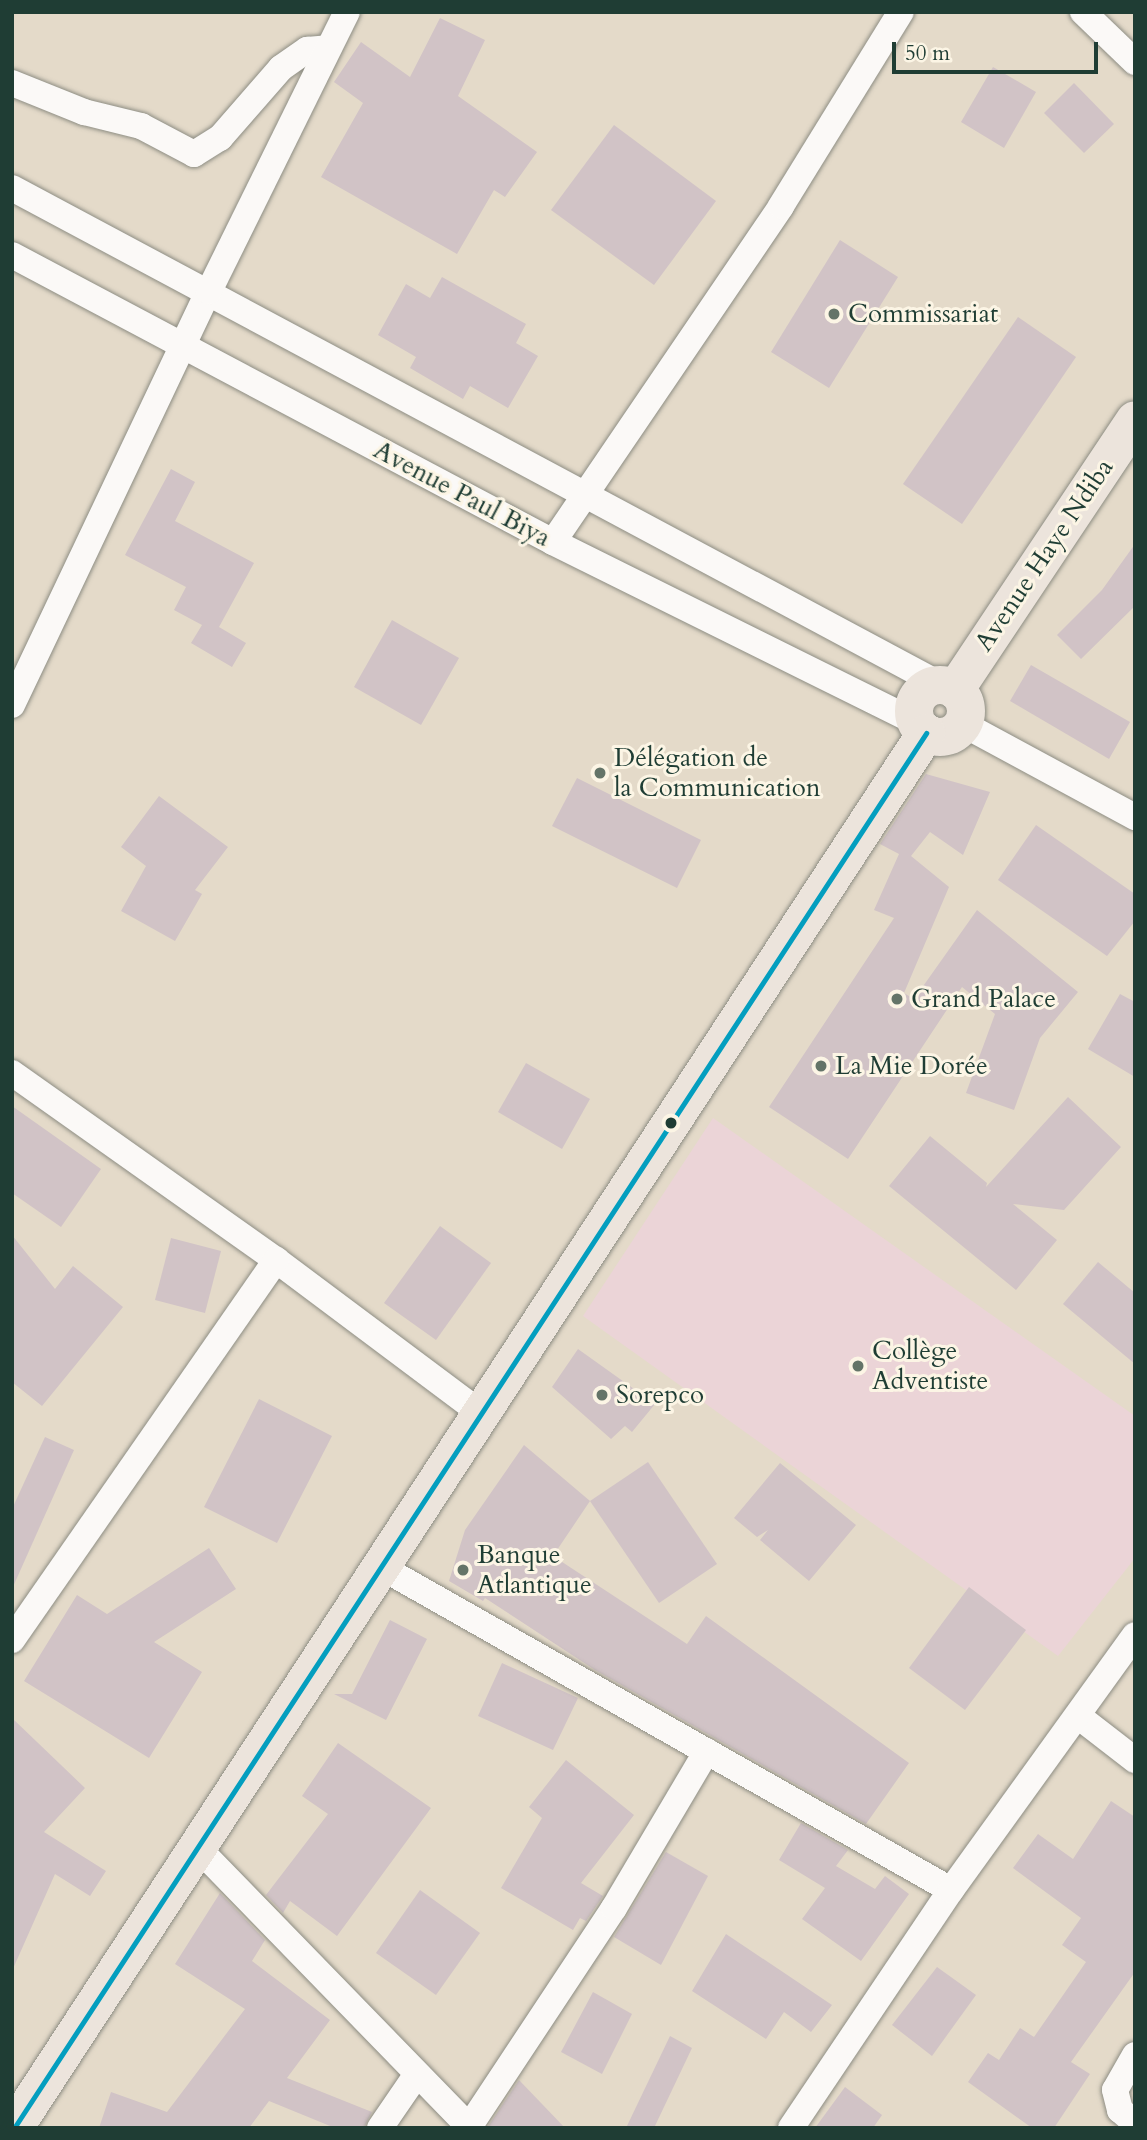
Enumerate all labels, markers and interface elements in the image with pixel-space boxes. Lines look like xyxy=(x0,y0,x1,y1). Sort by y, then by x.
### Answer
scale bar xyxy=(895,28,1102,72)
text: 50 m xyxy=(905,39,950,68)
place label: Commissariat xyxy=(848,298,998,330)
marker: Commissariat xyxy=(826,306,842,322)
street label: Avenue Paul Biya xyxy=(368,434,556,554)
street label: Avenue Haye Ndiba xyxy=(968,453,1120,657)
place label: Délégation de la Communication xyxy=(614,742,821,804)
marker: Délégation de la Communication xyxy=(592,765,608,781)
place label: Grand Palace xyxy=(911,983,1056,1015)
marker: Grand Palace xyxy=(889,991,905,1007)
place label: La Mie Dorée xyxy=(835,1050,988,1082)
marker: La Mie Dorée xyxy=(813,1058,829,1074)
unlabelled marker xyxy=(664,1116,678,1130)
place label: Collège Adventiste xyxy=(872,1335,988,1396)
marker: Collège Adventiste xyxy=(850,1358,866,1374)
place label: Sorepco xyxy=(616,1379,704,1411)
marker: Sorepco xyxy=(594,1387,610,1403)
place label: Banque Atlantique xyxy=(477,1539,592,1600)
marker: Banque Atlantique xyxy=(455,1562,471,1578)

